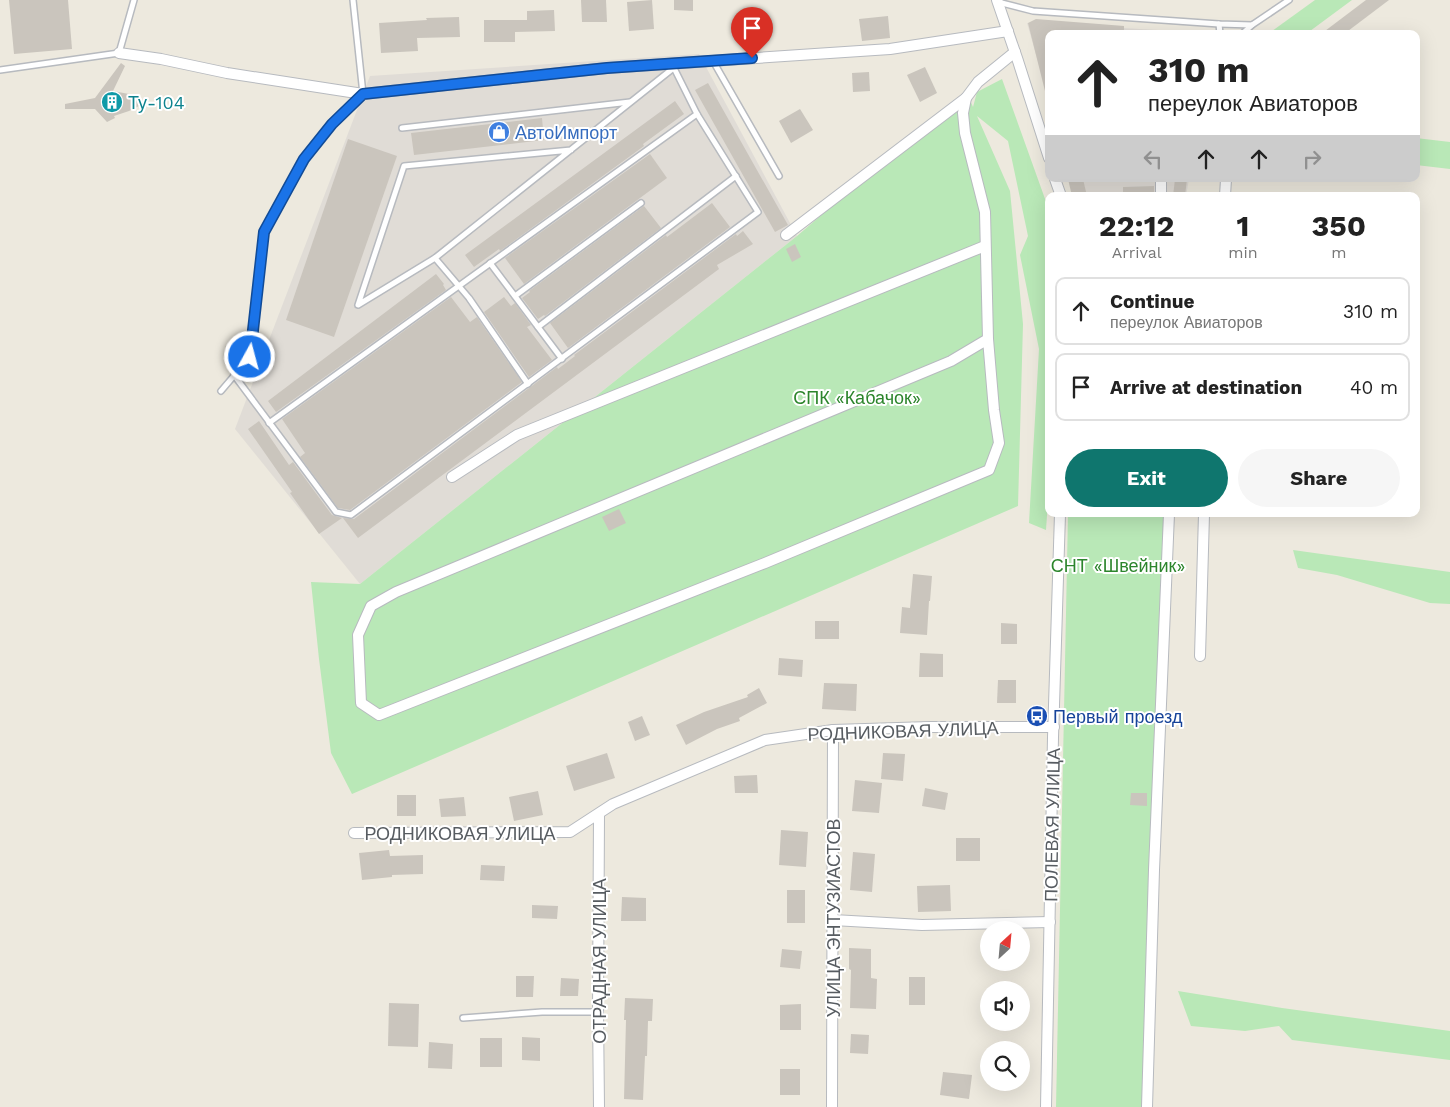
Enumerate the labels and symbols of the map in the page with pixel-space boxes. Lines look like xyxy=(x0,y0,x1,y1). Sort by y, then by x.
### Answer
pin xyxy=(731,7,773,58)
building icon: Ту-104 xyxy=(100,90,124,114)
place label: Ту-104 xyxy=(128,92,185,113)
shop icon: АвтоИмпорт xyxy=(487,120,511,144)
place label: АвтоИмпорт xyxy=(515,122,617,143)
position arrow xyxy=(223,330,275,382)
park label: СПК «Кабачок» xyxy=(793,387,921,408)
park label: СНТ «Швейник» xyxy=(1051,555,1185,576)
bus stop icon: Первый проезд xyxy=(1025,704,1049,728)
place label: Первый проезд xyxy=(1053,706,1183,727)
street label: РОДНИКОВАЯ УЛИЦА xyxy=(807,717,999,745)
street label: ПОЛЕВАЯ УЛИЦА xyxy=(1040,748,1064,902)
street label: УЛИЦА ЭНТУЗИАСТОВ xyxy=(823,818,844,1018)
street label: РОДНИКОВАЯ УЛИЦА xyxy=(364,823,556,844)
street label: ОТРАДНАЯ УЛИЦА xyxy=(589,878,610,1044)
north arrow xyxy=(980,921,1030,971)

